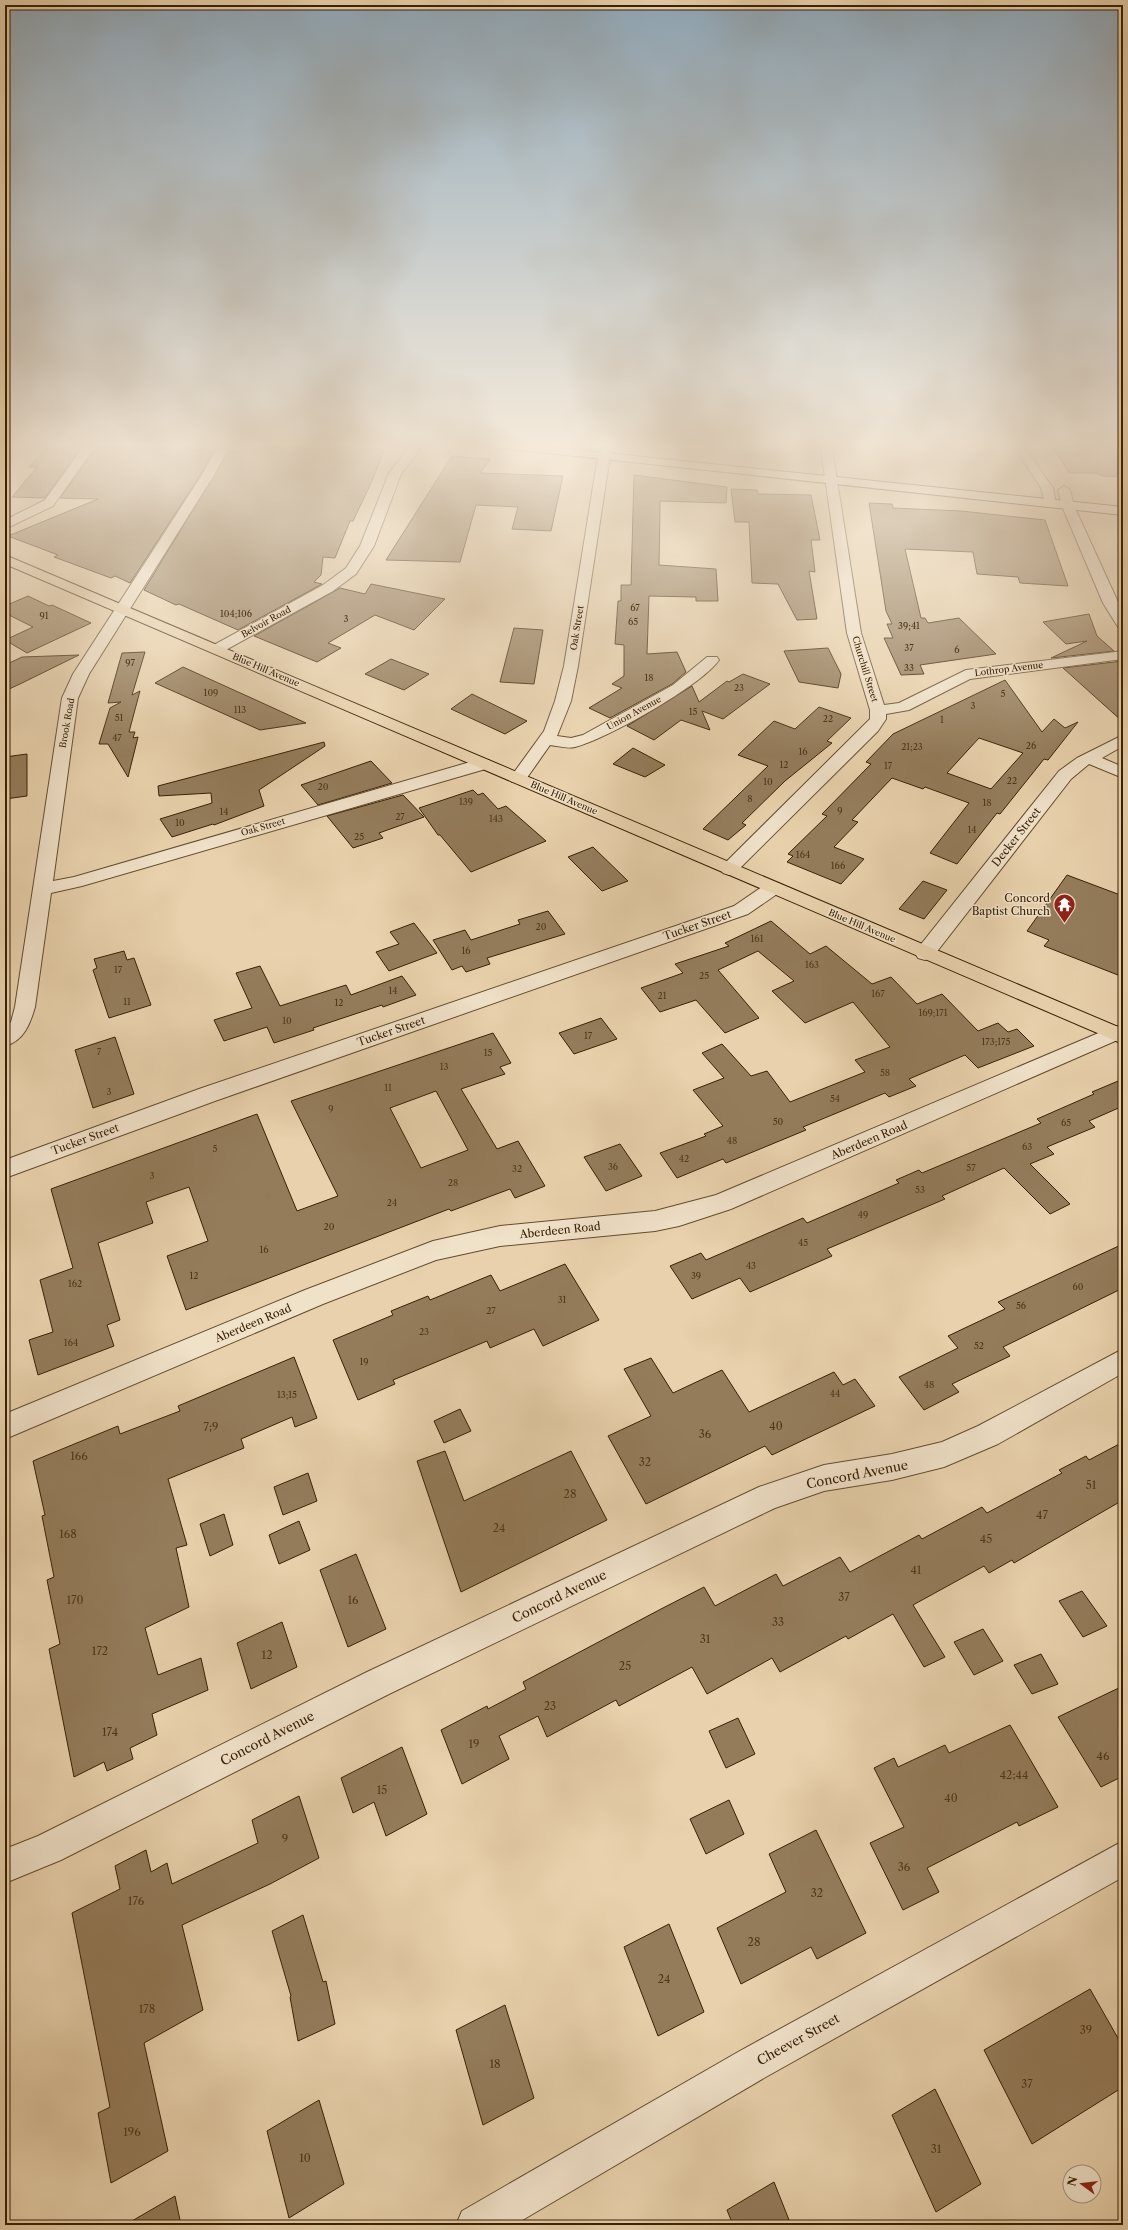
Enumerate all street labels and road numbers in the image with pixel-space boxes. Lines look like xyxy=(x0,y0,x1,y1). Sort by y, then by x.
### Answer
street label: Belvoir Road xyxy=(239,603,293,640)
street label: Oak Street xyxy=(568,604,586,651)
street label: Churchill Street xyxy=(850,635,881,704)
street label: Blue Hill Avenue xyxy=(231,650,301,689)
street label: Lothrop Avenue xyxy=(974,659,1044,678)
street label: Union Avenue xyxy=(605,693,663,732)
street label: Brook Road xyxy=(57,697,76,749)
street label: Blue Hill Avenue xyxy=(529,778,599,817)
street label: Decker Street xyxy=(988,804,1044,869)
street label: Oak Street xyxy=(240,815,287,838)
street label: Blue Hill Avenue xyxy=(827,906,897,945)
street label: Tucker Street xyxy=(661,907,733,943)
street label: Tucker Street xyxy=(355,1013,427,1049)
street label: Aberdeen Road xyxy=(828,1118,910,1163)
street label: Tucker Street xyxy=(49,1120,121,1158)
street label: Aberdeen Road xyxy=(518,1219,602,1241)
street label: Aberdeen Road xyxy=(212,1301,294,1346)
street label: Concord Avenue xyxy=(805,1456,909,1492)
street label: Concord Avenue xyxy=(509,1566,609,1626)
street label: Concord Avenue xyxy=(217,1707,317,1769)
street label: Cheever Street xyxy=(754,2010,842,2068)

